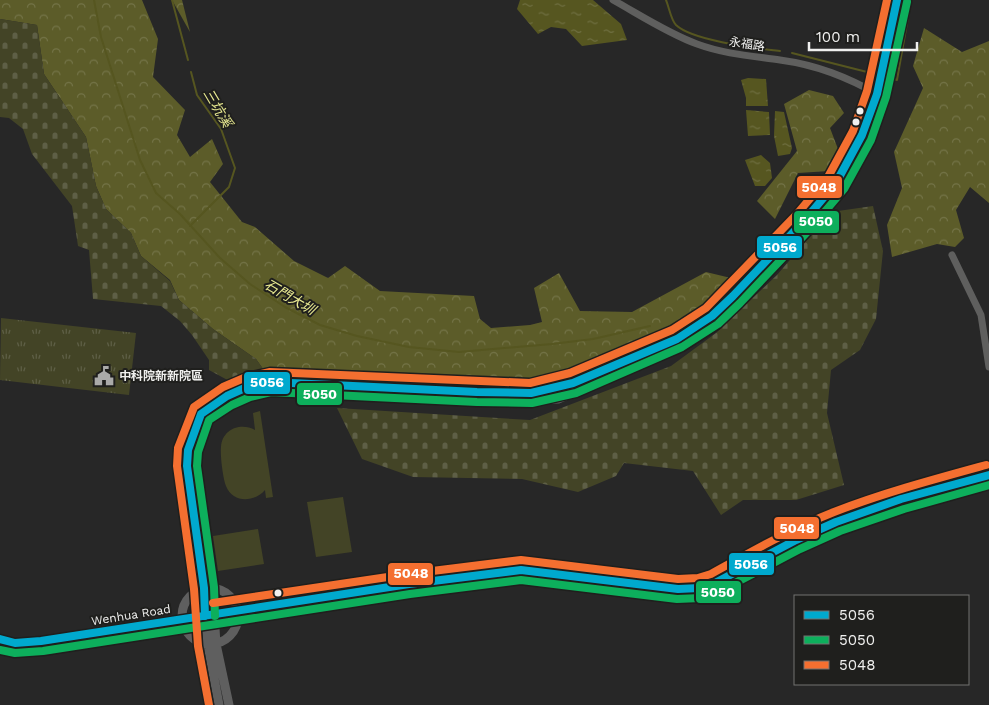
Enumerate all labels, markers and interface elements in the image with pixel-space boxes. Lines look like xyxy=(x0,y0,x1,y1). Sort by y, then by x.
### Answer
scale bar xyxy=(809,20,916,52)
text: 100 m xyxy=(816,28,860,46)
street label: 永福路 xyxy=(728,34,766,54)
water label: 三坑溪 xyxy=(200,86,237,132)
unlabelled marker xyxy=(855,106,865,116)
unlabelled marker xyxy=(851,117,861,127)
line badge: 5048 xyxy=(796,175,843,199)
text: 5048 xyxy=(802,179,837,195)
line badge: 5050 xyxy=(793,210,840,234)
text: 5050 xyxy=(799,213,833,229)
line badge: 5056 xyxy=(756,235,803,259)
text: 5056 xyxy=(763,239,797,255)
water label: 石門大圳 xyxy=(262,276,320,319)
public building icon: 中科院新新院區 xyxy=(93,365,115,387)
place label: 中科院新新院區 xyxy=(119,369,203,383)
line badge: 5056 xyxy=(243,371,291,395)
text: 5056 xyxy=(250,374,284,390)
line badge: 5050 xyxy=(296,382,343,406)
text: 5050 xyxy=(303,386,337,402)
line badge: 5048 xyxy=(773,516,820,540)
text: 5048 xyxy=(780,520,815,536)
line badge: 5056 xyxy=(728,552,775,576)
text: 5056 xyxy=(734,556,768,572)
line badge: 5048 xyxy=(387,562,434,586)
text: 5048 xyxy=(394,565,429,581)
line badge: 5050 xyxy=(695,580,742,604)
text: 5050 xyxy=(701,584,735,600)
unlabelled marker xyxy=(273,588,283,598)
legend xyxy=(794,595,969,685)
street label: Wenhua Road xyxy=(90,602,172,628)
text: 5056 xyxy=(839,606,875,624)
text: 5050 xyxy=(839,631,875,649)
text: 5048 xyxy=(839,656,875,674)

